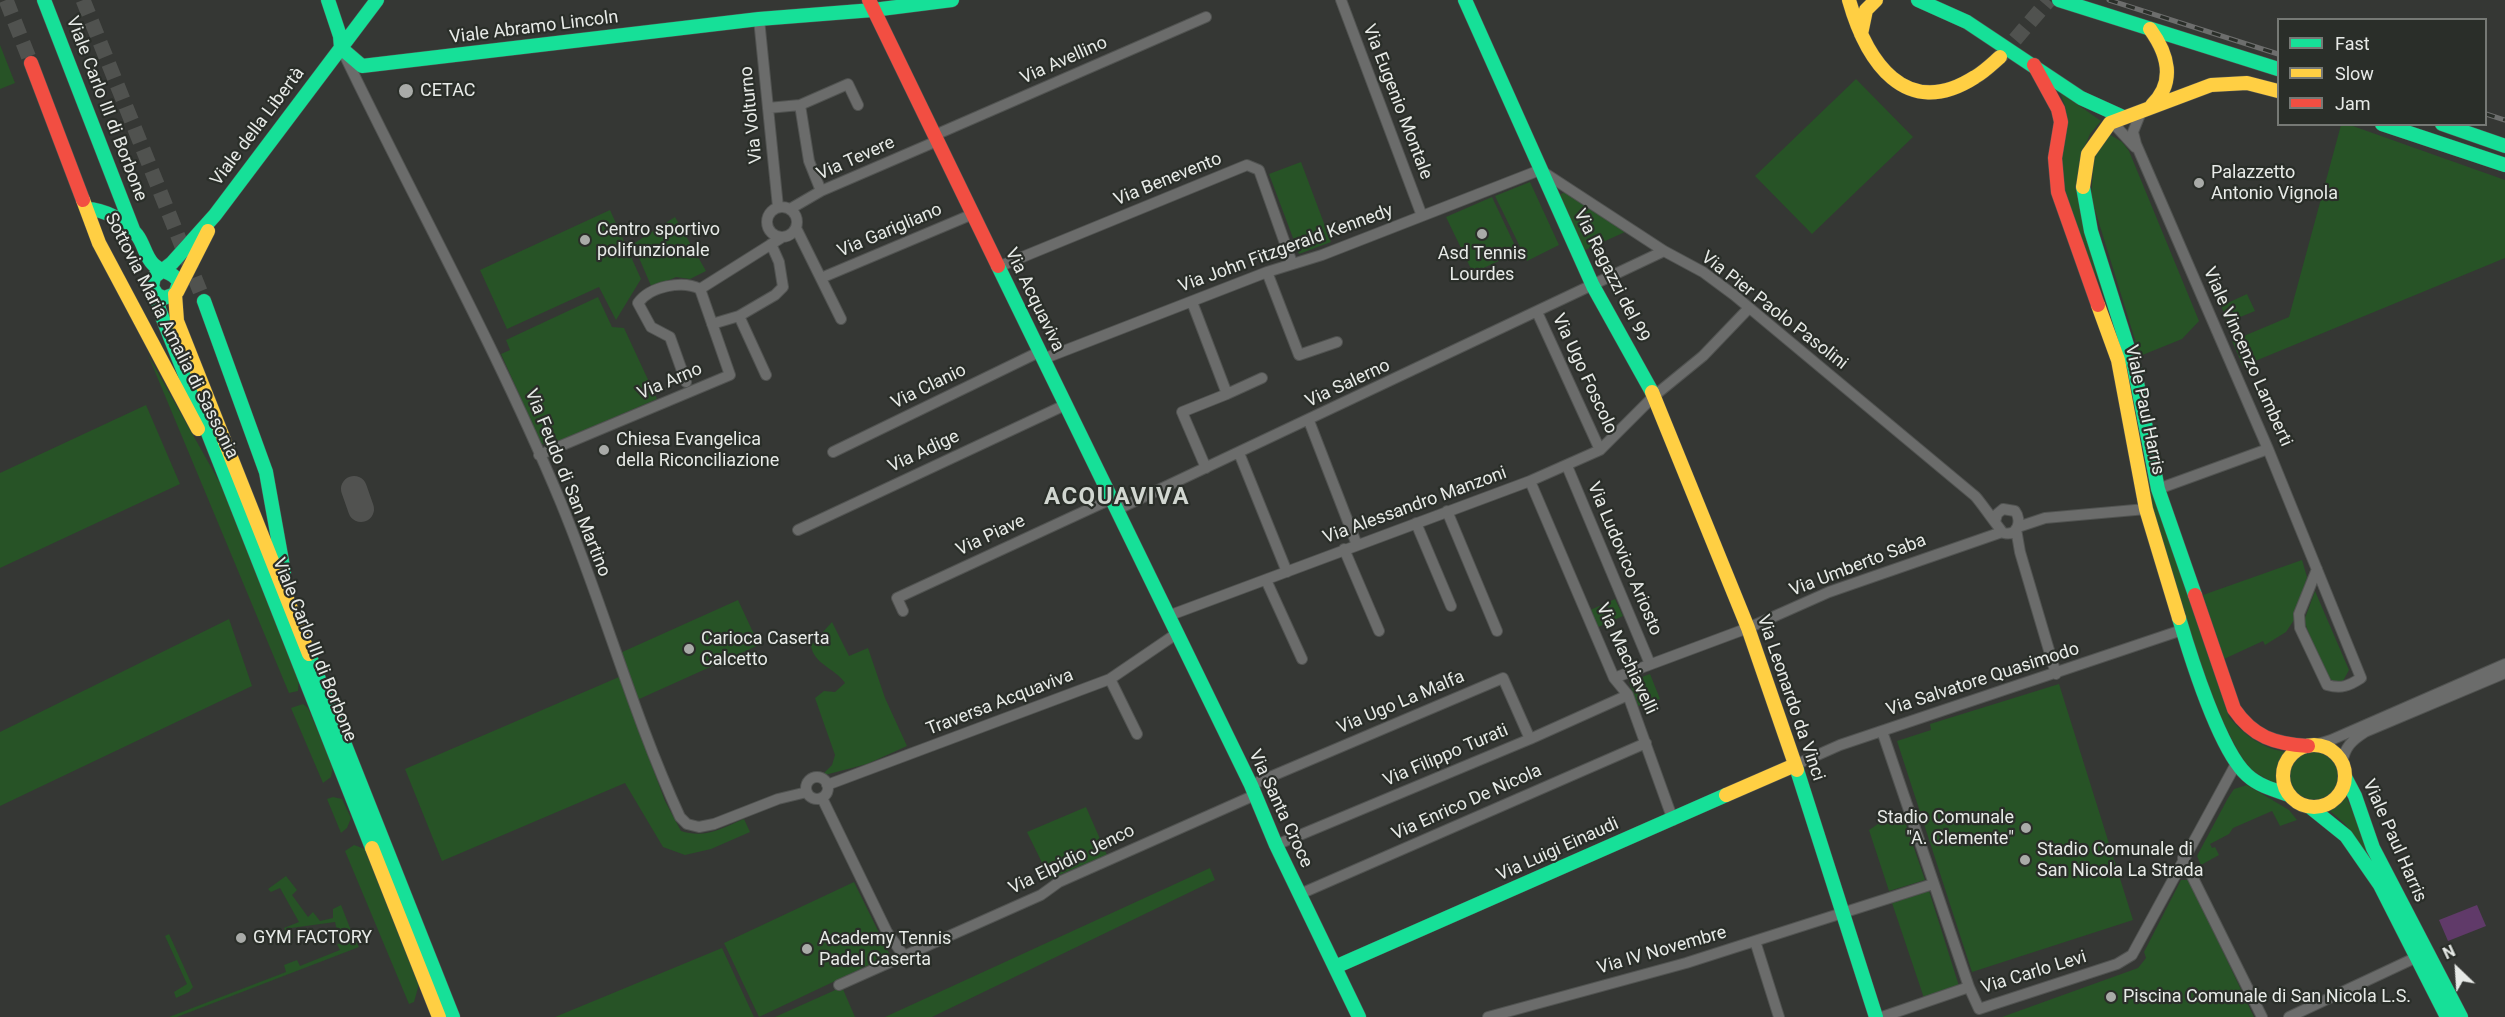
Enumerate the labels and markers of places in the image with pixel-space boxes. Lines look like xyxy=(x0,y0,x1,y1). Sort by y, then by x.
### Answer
place label: CETAC xyxy=(420,80,476,102)
marker: CETAC xyxy=(397,82,415,100)
place label: Palazzetto Antonio Vignola xyxy=(2211,162,2338,204)
marker: Palazzetto Antonio Vignola xyxy=(2192,176,2206,190)
place label: Centro sportivo polifunzionale xyxy=(597,219,720,262)
marker: Asd Tennis Lourdes xyxy=(1475,227,1489,241)
marker: Centro sportivo polifunzionale xyxy=(578,233,592,247)
place label: Asd Tennis Lourdes xyxy=(1438,243,1526,286)
place label: Chiesa Evangelica della Riconciliazione xyxy=(616,429,779,472)
marker: Chiesa Evangelica della Riconciliazione xyxy=(597,443,611,457)
place label: Carioca Caserta Calcetto xyxy=(701,628,829,670)
marker: Carioca Caserta Calcetto xyxy=(682,642,696,656)
place label: Stadio Comunale "A. Clemente" xyxy=(1877,807,2014,850)
marker: Stadio Comunale "A. Clemente" xyxy=(2019,821,2033,835)
place label: Stadio Comunale di San Nicola La Strada xyxy=(2037,839,2203,882)
marker: Stadio Comunale di San Nicola La Strada xyxy=(2018,853,2032,867)
place label: GYM FACTORY xyxy=(253,927,372,949)
place label: Academy Tennis Padel Caserta xyxy=(819,928,951,970)
marker: GYM FACTORY xyxy=(234,931,248,945)
marker: Academy Tennis Padel Caserta xyxy=(800,942,814,956)
place label: Piscina Comunale di San Nicola L.S. xyxy=(2123,986,2411,1008)
marker: Piscina Comunale di San Nicola L.S. xyxy=(2104,990,2118,1004)

